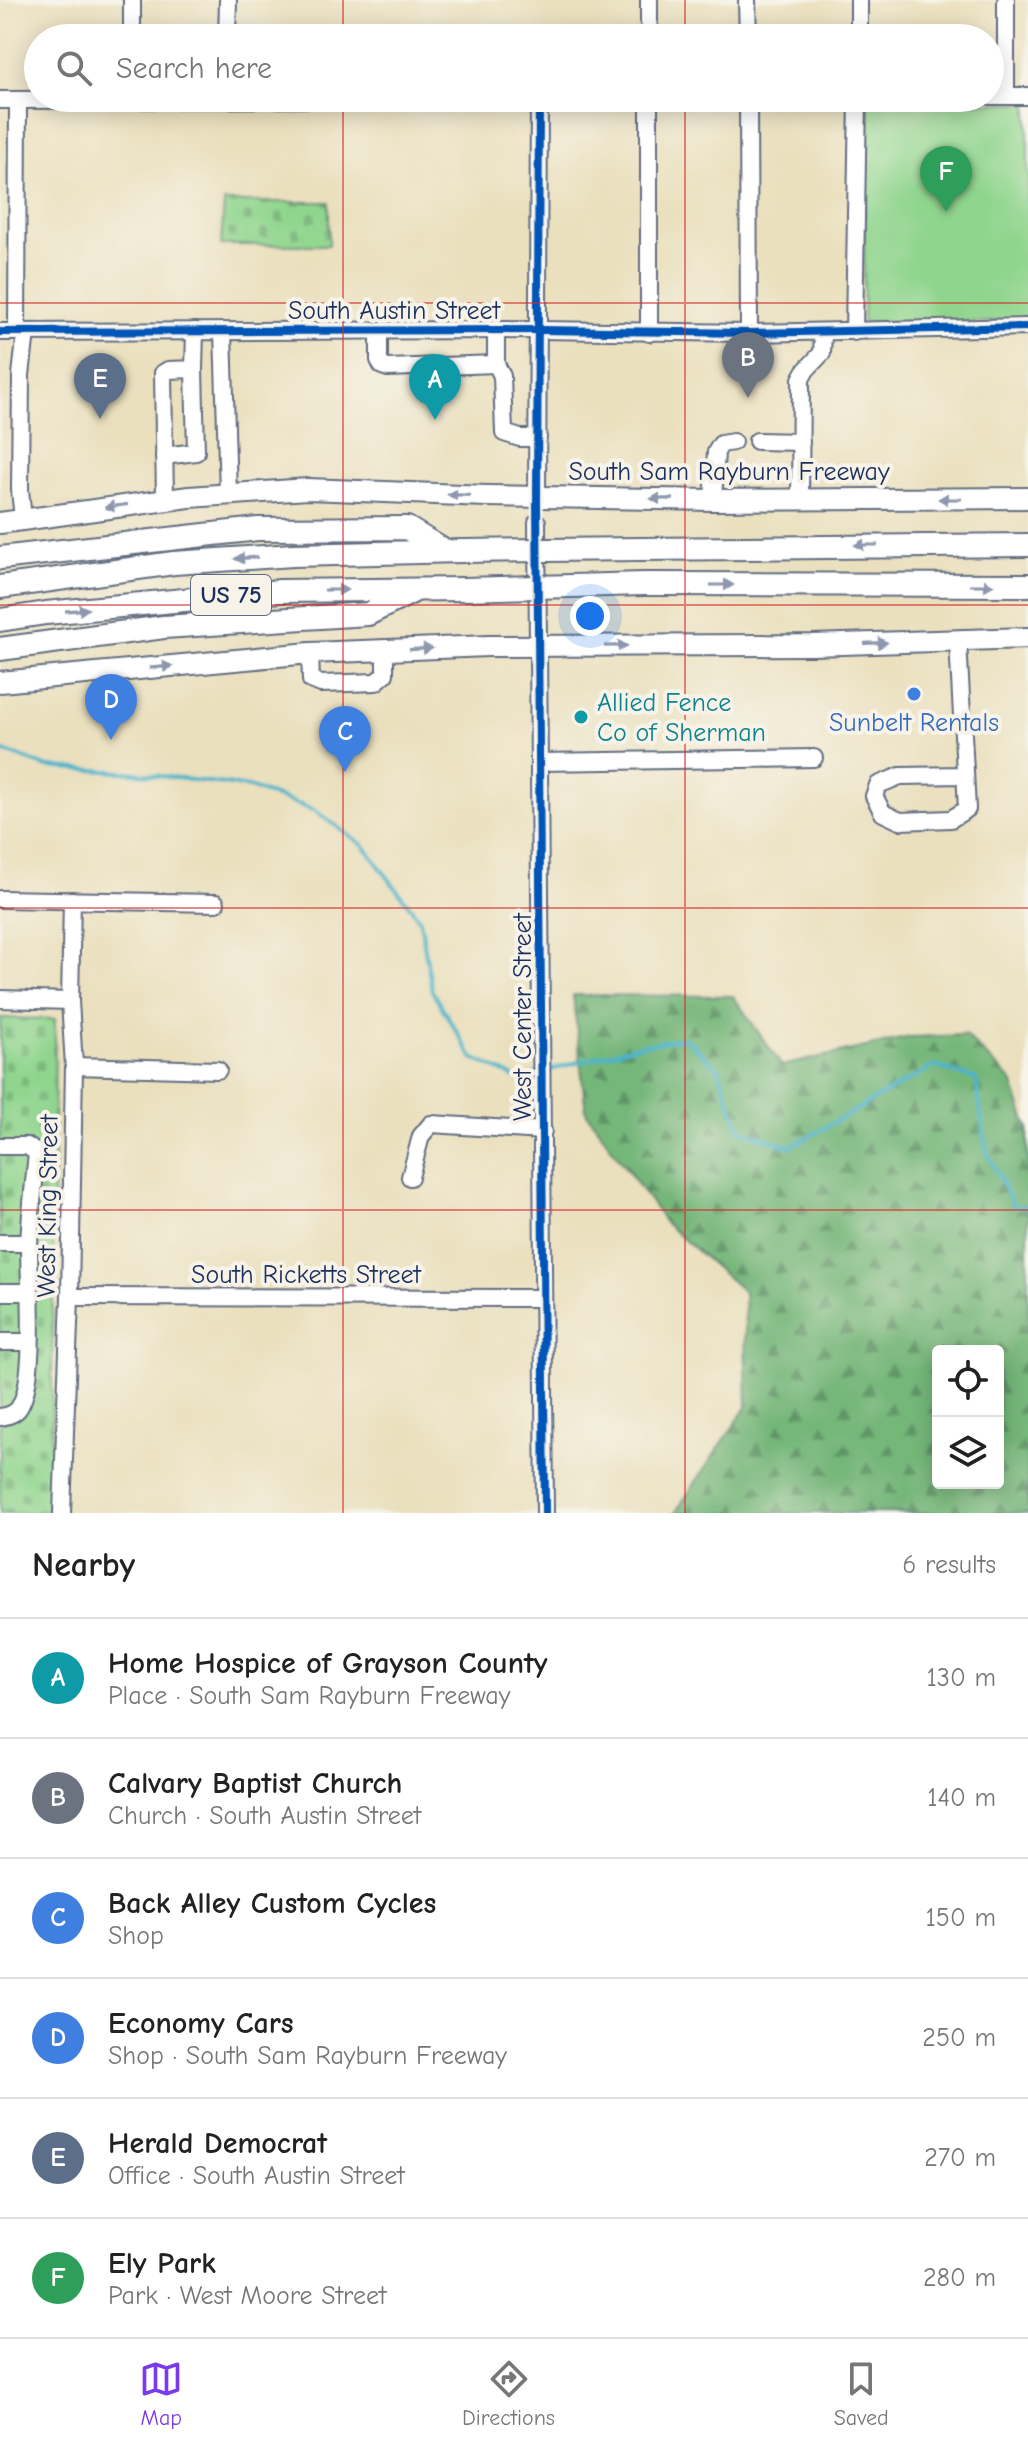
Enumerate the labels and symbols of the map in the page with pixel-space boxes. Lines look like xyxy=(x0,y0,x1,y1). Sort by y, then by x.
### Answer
pin: F xyxy=(920,146,972,212)
street label: South Austin Street xyxy=(288,296,502,326)
pin: B xyxy=(722,332,774,398)
pin: E xyxy=(74,353,126,419)
pin: A xyxy=(409,354,461,420)
street label: South Sam Rayburn Freeway xyxy=(568,457,890,487)
one-way arrow xyxy=(446,488,471,501)
one-way arrow xyxy=(649,493,674,505)
one-way arrow xyxy=(937,493,962,505)
one-way arrow xyxy=(103,500,128,513)
one-way arrow xyxy=(853,539,878,551)
one-way arrow xyxy=(233,552,258,565)
road number: US 75 xyxy=(191,575,271,615)
one-way arrow xyxy=(710,579,735,591)
one-way arrow xyxy=(970,579,995,591)
one-way arrow xyxy=(324,584,349,596)
your location xyxy=(570,596,610,636)
one-way arrow xyxy=(65,603,90,616)
one-way arrow xyxy=(864,637,889,649)
one-way arrow xyxy=(604,640,629,653)
one-way arrow xyxy=(409,642,434,655)
one-way arrow xyxy=(149,660,174,673)
pin: D xyxy=(85,674,137,740)
marker: Sunbelt Rentals xyxy=(905,685,923,703)
place label: Allied Fence Co of Sherman xyxy=(597,688,766,748)
pin: C xyxy=(319,706,371,772)
marker: Allied Fence Co of Sherman xyxy=(572,708,590,726)
place label: Sunbelt Rentals xyxy=(829,708,999,738)
street label: West Center Street xyxy=(508,911,538,1121)
street label: West King Street xyxy=(31,1113,65,1298)
street label: South Ricketts Street xyxy=(191,1260,423,1290)

